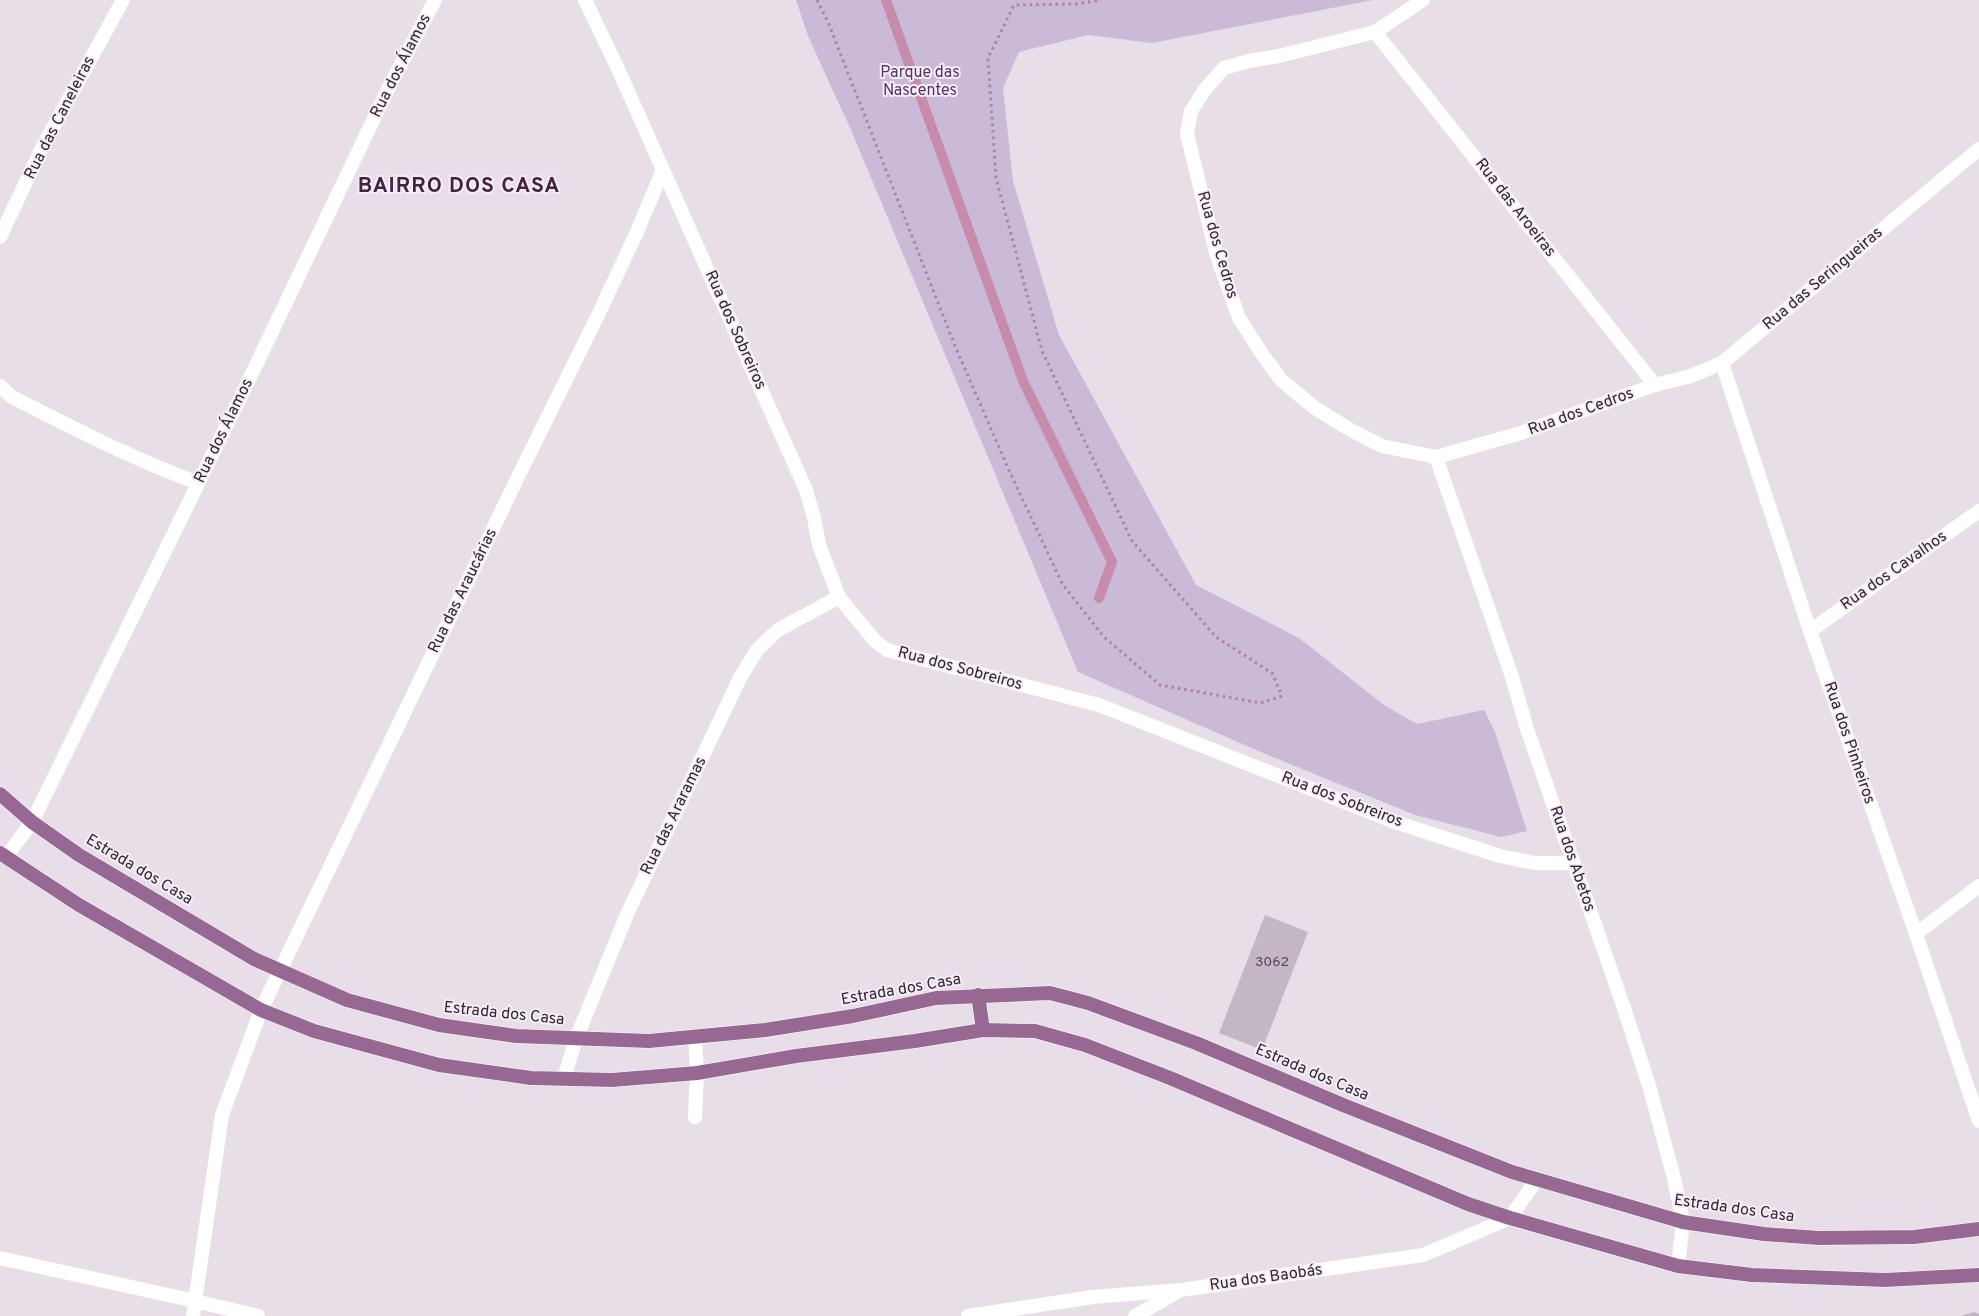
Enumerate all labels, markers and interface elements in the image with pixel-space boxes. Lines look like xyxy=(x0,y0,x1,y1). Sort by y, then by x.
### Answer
street label: Rua dos Álamos xyxy=(364,10,436,121)
street label: Rua das Caneleiras xyxy=(20,53,100,183)
park label: Parque das Nascentes xyxy=(880,63,960,101)
street label: Rua das Aroeiras xyxy=(1470,155,1560,261)
district label: BAIRRO DOS CASA xyxy=(358,173,560,200)
street label: Rua dos Cedros xyxy=(1192,189,1242,301)
street label: Rua das Seringueiras xyxy=(1759,223,1887,335)
street label: Rua dos Sobreiros xyxy=(700,267,770,393)
street label: Rua dos Álamos xyxy=(188,375,258,487)
street label: Rua dos Cedros xyxy=(1525,384,1637,440)
street label: Rua das Araucárias xyxy=(424,525,502,657)
street label: Rua dos Cavalhos xyxy=(1837,527,1951,615)
street label: Rua dos Sobreiros xyxy=(895,643,1025,695)
street label: Rua dos Pinheiros xyxy=(1819,679,1879,807)
street label: Rua das Araramas xyxy=(637,754,711,878)
street label: Rua dos Sobreiros xyxy=(1278,768,1406,832)
street label: Rua dos Abetos xyxy=(1545,803,1599,915)
street label: Estrada dos Casa xyxy=(82,830,196,910)
house number: 3062 xyxy=(1255,954,1289,971)
street label: Estrada dos Casa xyxy=(840,970,962,1010)
street label: Estrada dos Casa xyxy=(443,998,565,1030)
street label: Estrada dos Casa xyxy=(1252,1040,1372,1106)
street label: Estrada dos Casa xyxy=(1673,1191,1795,1227)
street label: Rua dos Baobás xyxy=(1208,1260,1324,1296)

